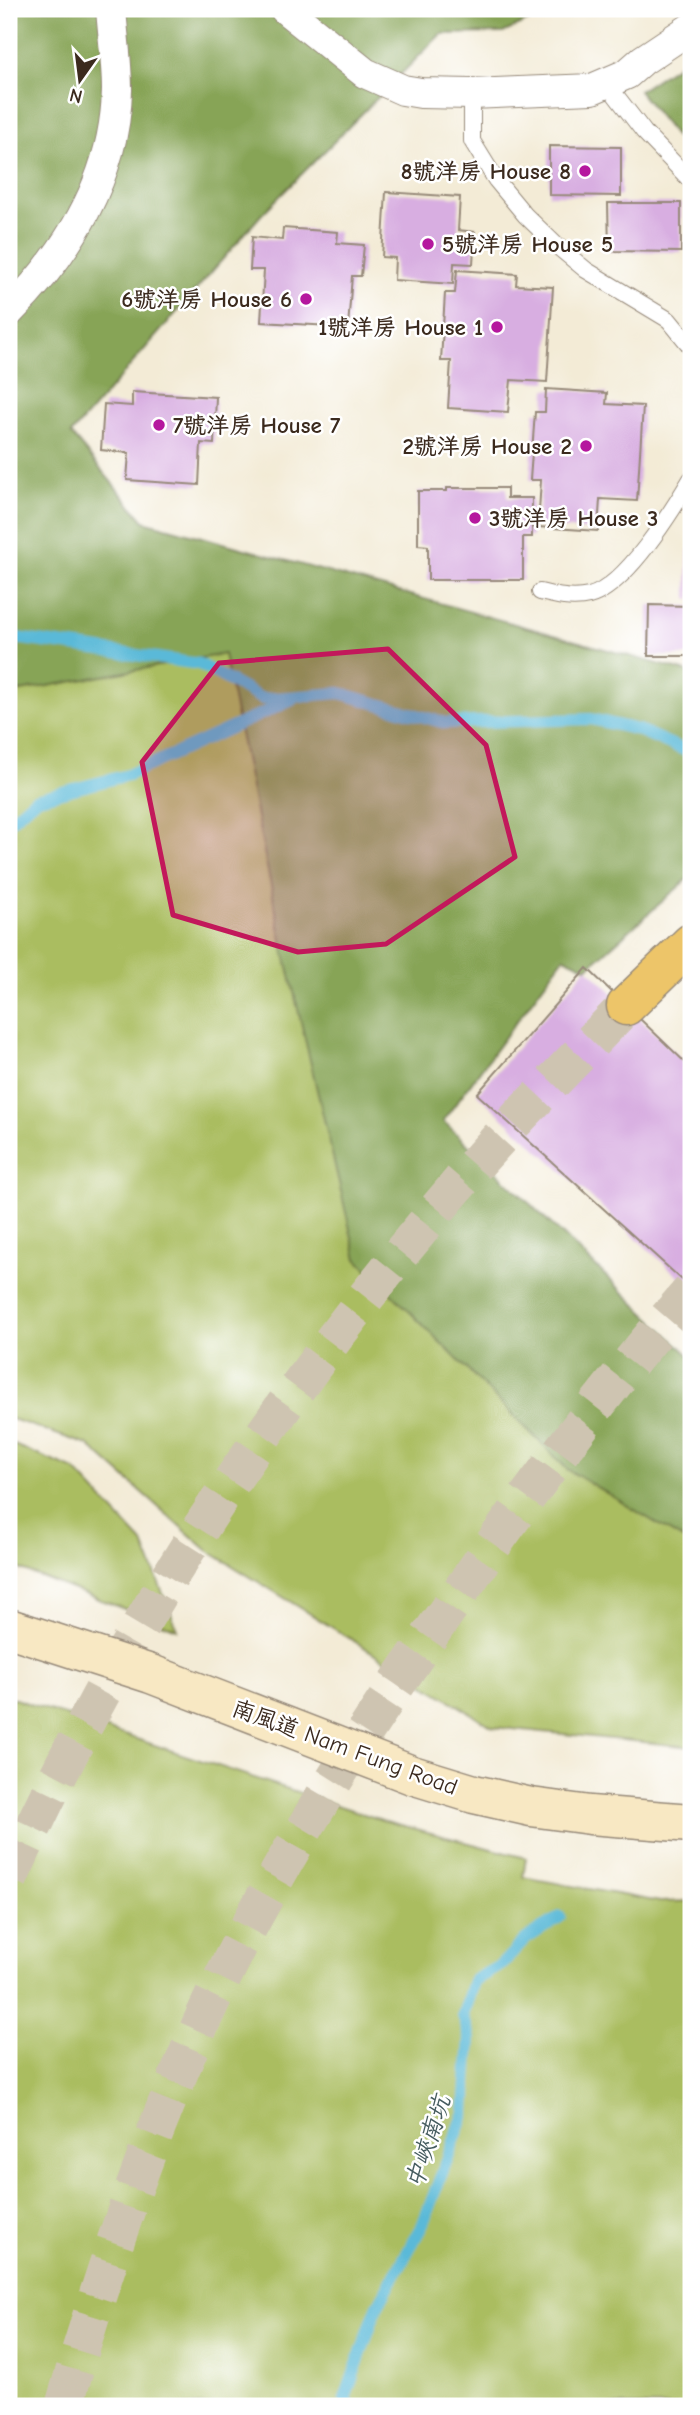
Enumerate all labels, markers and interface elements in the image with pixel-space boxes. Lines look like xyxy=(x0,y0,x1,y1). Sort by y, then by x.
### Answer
north arrow xyxy=(46,46,116,116)
text: N xyxy=(67,83,85,108)
place label: 8號洋房 House 8 xyxy=(401,158,571,185)
marker: 8號洋房 House 8 xyxy=(577,163,593,179)
place label: 5號洋房 House 5 xyxy=(442,231,613,258)
marker: 5號洋房 House 5 xyxy=(420,236,436,252)
place label: 6號洋房 House 6 xyxy=(121,286,292,313)
marker: 6號洋房 House 6 xyxy=(298,291,314,307)
place label: 1號洋房 House 1 xyxy=(318,314,483,341)
marker: 1號洋房 House 1 xyxy=(489,319,505,335)
place label: 7號洋房 House 7 xyxy=(173,412,341,439)
marker: 7號洋房 House 7 xyxy=(151,417,167,433)
place label: 2號洋房 House 2 xyxy=(402,433,572,460)
marker: 2號洋房 House 2 xyxy=(578,438,594,454)
place label: 3號洋房 House 3 xyxy=(489,505,658,532)
marker: 3號洋房 House 3 xyxy=(467,510,483,526)
street label: 南風道 Nam Fung Road xyxy=(229,1694,461,1801)
water label: 中峽南坑 xyxy=(400,2089,457,2192)

